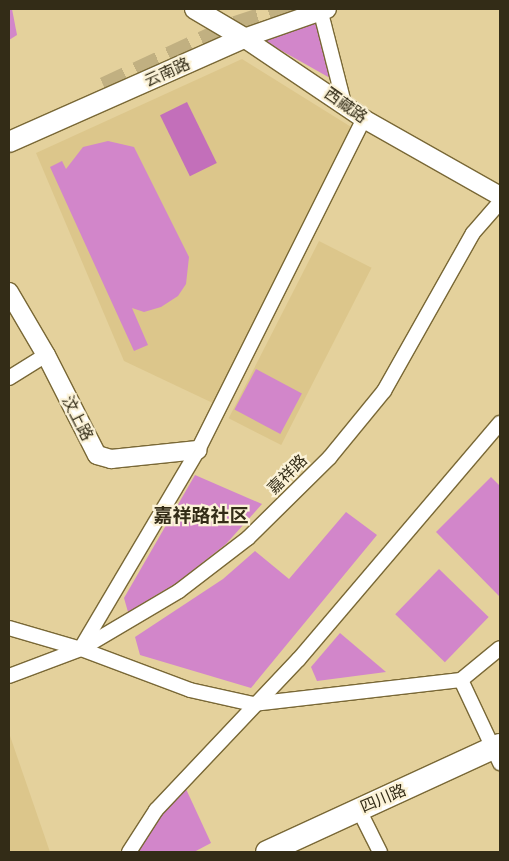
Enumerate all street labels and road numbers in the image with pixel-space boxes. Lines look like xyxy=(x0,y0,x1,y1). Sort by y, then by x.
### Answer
street label: 云南路 xyxy=(141,53,193,91)
street label: 西藏路 xyxy=(321,83,371,127)
street label: 汶上路 xyxy=(59,392,97,444)
street label: 嘉祥路 xyxy=(263,450,311,498)
street label: 四川路 xyxy=(357,780,409,816)

